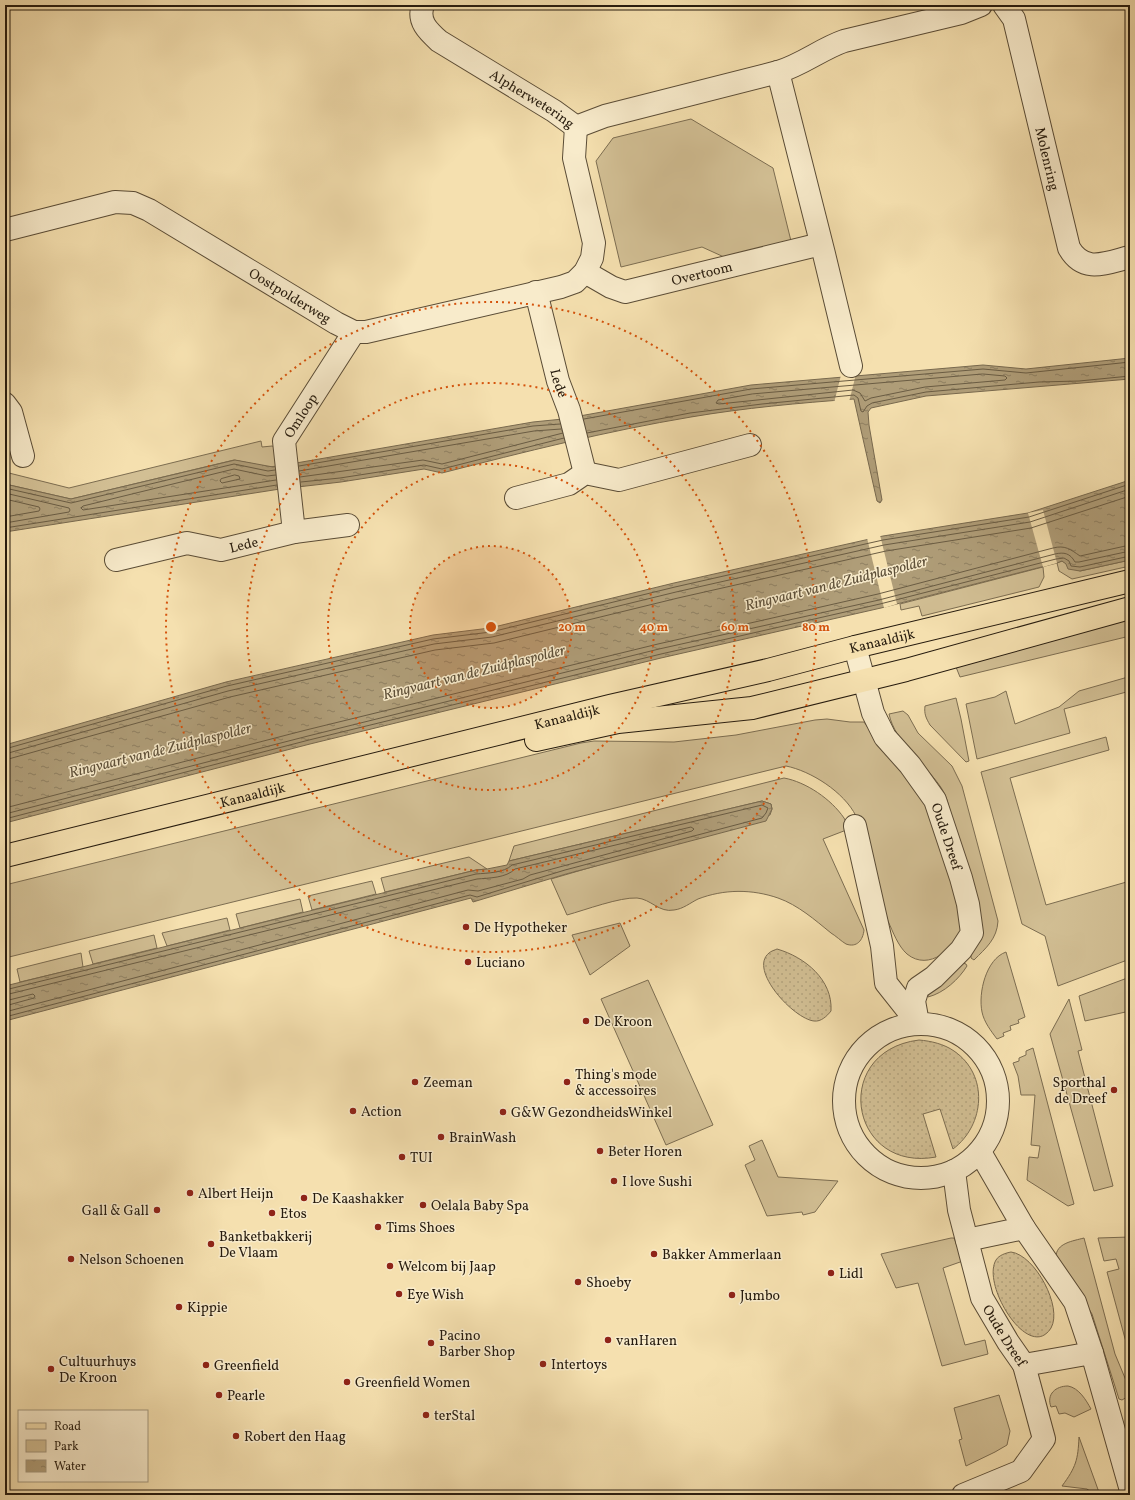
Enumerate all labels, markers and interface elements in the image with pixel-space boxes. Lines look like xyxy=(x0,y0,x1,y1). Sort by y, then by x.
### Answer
street label: Alpherwetering xyxy=(485,66,578,134)
street label: Molenring xyxy=(1029,125,1063,193)
street label: Overtoom xyxy=(670,258,735,291)
street label: Oostpolderweg xyxy=(245,264,334,329)
street label: Lede xyxy=(544,367,572,401)
street label: Omloop xyxy=(280,390,323,442)
street label: Lede xyxy=(228,533,261,559)
water label: Ringvaart van de Zuidplaspolder xyxy=(743,551,930,617)
centre of rings xyxy=(484,620,498,634)
text: 20 m xyxy=(558,620,586,636)
text: 40 m xyxy=(640,620,669,636)
text: 60 m xyxy=(721,620,749,636)
text: 80 m xyxy=(802,620,830,636)
street label: Kanaaldijk xyxy=(847,625,917,659)
water label: Ringvaart van de Zuidplaspolder xyxy=(381,640,568,706)
street label: Kanaaldijk xyxy=(533,701,602,735)
water label: Ringvaart van de Zuidplaspolder xyxy=(67,718,254,784)
street label: Kanaaldijk xyxy=(218,779,288,813)
street label: Oude Dreef xyxy=(926,801,966,874)
place label: De Hypotheker xyxy=(474,919,567,938)
marker: De Hypotheker xyxy=(461,922,471,932)
place label: Luciano xyxy=(476,954,525,973)
marker: Luciano xyxy=(463,957,473,967)
place label: De Kroon xyxy=(594,1013,652,1032)
marker: De Kroon xyxy=(581,1016,591,1026)
place label: Thing's mode & accessoires xyxy=(575,1066,657,1101)
place label: Zeeman xyxy=(423,1074,473,1093)
place label: Sporthal de Dreef xyxy=(1053,1074,1107,1109)
marker: Zeeman xyxy=(410,1077,420,1087)
marker: Thing's mode & accessoires xyxy=(562,1077,572,1087)
marker: Sporthal de Dreef xyxy=(1109,1085,1119,1095)
place label: Action xyxy=(361,1103,402,1122)
place label: G&W GezondheidsWinkel xyxy=(511,1104,672,1123)
marker: Action xyxy=(348,1106,358,1116)
marker: G&W GezondheidsWinkel xyxy=(498,1107,508,1117)
place label: BrainWash xyxy=(449,1129,516,1148)
marker: BrainWash xyxy=(436,1132,446,1142)
place label: Beter Horen xyxy=(608,1143,682,1162)
marker: Beter Horen xyxy=(595,1146,605,1156)
place label: TUI xyxy=(410,1149,433,1168)
marker: TUI xyxy=(397,1152,407,1162)
place label: I love Sushi xyxy=(622,1173,692,1192)
marker: I love Sushi xyxy=(609,1176,619,1186)
place label: Albert Heijn xyxy=(198,1185,274,1204)
marker: Albert Heijn xyxy=(185,1188,195,1198)
place label: De Kaashakker xyxy=(312,1190,404,1209)
marker: De Kaashakker xyxy=(299,1193,309,1203)
place label: Oelala Baby Spa xyxy=(431,1197,529,1216)
marker: Oelala Baby Spa xyxy=(418,1200,428,1210)
place label: Gall & Gall xyxy=(82,1202,149,1221)
marker: Gall & Gall xyxy=(152,1205,162,1215)
place label: Etos xyxy=(280,1205,307,1224)
marker: Etos xyxy=(267,1208,277,1218)
place label: Tims Shoes xyxy=(386,1219,455,1238)
marker: Tims Shoes xyxy=(373,1222,383,1232)
place label: Banketbakkerij De Vlaam xyxy=(219,1228,312,1263)
marker: Banketbakkerij De Vlaam xyxy=(206,1239,216,1249)
place label: Bakker Ammerlaan xyxy=(662,1246,782,1265)
marker: Bakker Ammerlaan xyxy=(649,1249,659,1259)
place label: Nelson Schoenen xyxy=(79,1251,184,1270)
marker: Nelson Schoenen xyxy=(66,1254,76,1264)
place label: Welcom bij Jaap xyxy=(398,1258,496,1277)
marker: Welcom bij Jaap xyxy=(385,1261,395,1271)
place label: Lidl xyxy=(839,1265,863,1284)
marker: Lidl xyxy=(826,1268,836,1278)
place label: Shoeby xyxy=(586,1274,632,1293)
marker: Shoeby xyxy=(573,1277,583,1287)
place label: Eye Wish xyxy=(407,1286,464,1305)
place label: Jumbo xyxy=(740,1287,780,1306)
marker: Eye Wish xyxy=(394,1289,404,1299)
marker: Jumbo xyxy=(727,1290,737,1300)
place label: Kippie xyxy=(187,1299,228,1318)
marker: Kippie xyxy=(174,1302,184,1312)
street label: Oude Dreef xyxy=(977,1302,1031,1372)
place label: Pacino Barber Shop xyxy=(439,1327,515,1362)
place label: vanHaren xyxy=(616,1332,677,1351)
marker: vanHaren xyxy=(603,1335,613,1345)
marker: Pacino Barber Shop xyxy=(426,1338,436,1348)
place label: Cultuurhuys De Kroon xyxy=(59,1353,136,1388)
place label: Intertoys xyxy=(551,1356,607,1375)
place label: Greenfield xyxy=(214,1357,279,1376)
marker: Intertoys xyxy=(538,1359,548,1369)
marker: Greenfield xyxy=(201,1360,211,1370)
marker: Cultuurhuys De Kroon xyxy=(46,1364,56,1374)
place label: Greenfield Women xyxy=(355,1374,470,1393)
marker: Greenfield Women xyxy=(342,1377,352,1387)
place label: Pearle xyxy=(227,1387,266,1406)
marker: Pearle xyxy=(214,1390,224,1400)
place label: terStal xyxy=(434,1407,475,1426)
legend xyxy=(18,1410,148,1482)
marker: terStal xyxy=(421,1410,431,1420)
text: Road xyxy=(54,1419,81,1435)
place label: Robert den Haag xyxy=(244,1428,346,1447)
marker: Robert den Haag xyxy=(231,1431,241,1441)
text: Park xyxy=(54,1439,79,1455)
text: Water xyxy=(54,1459,86,1475)

